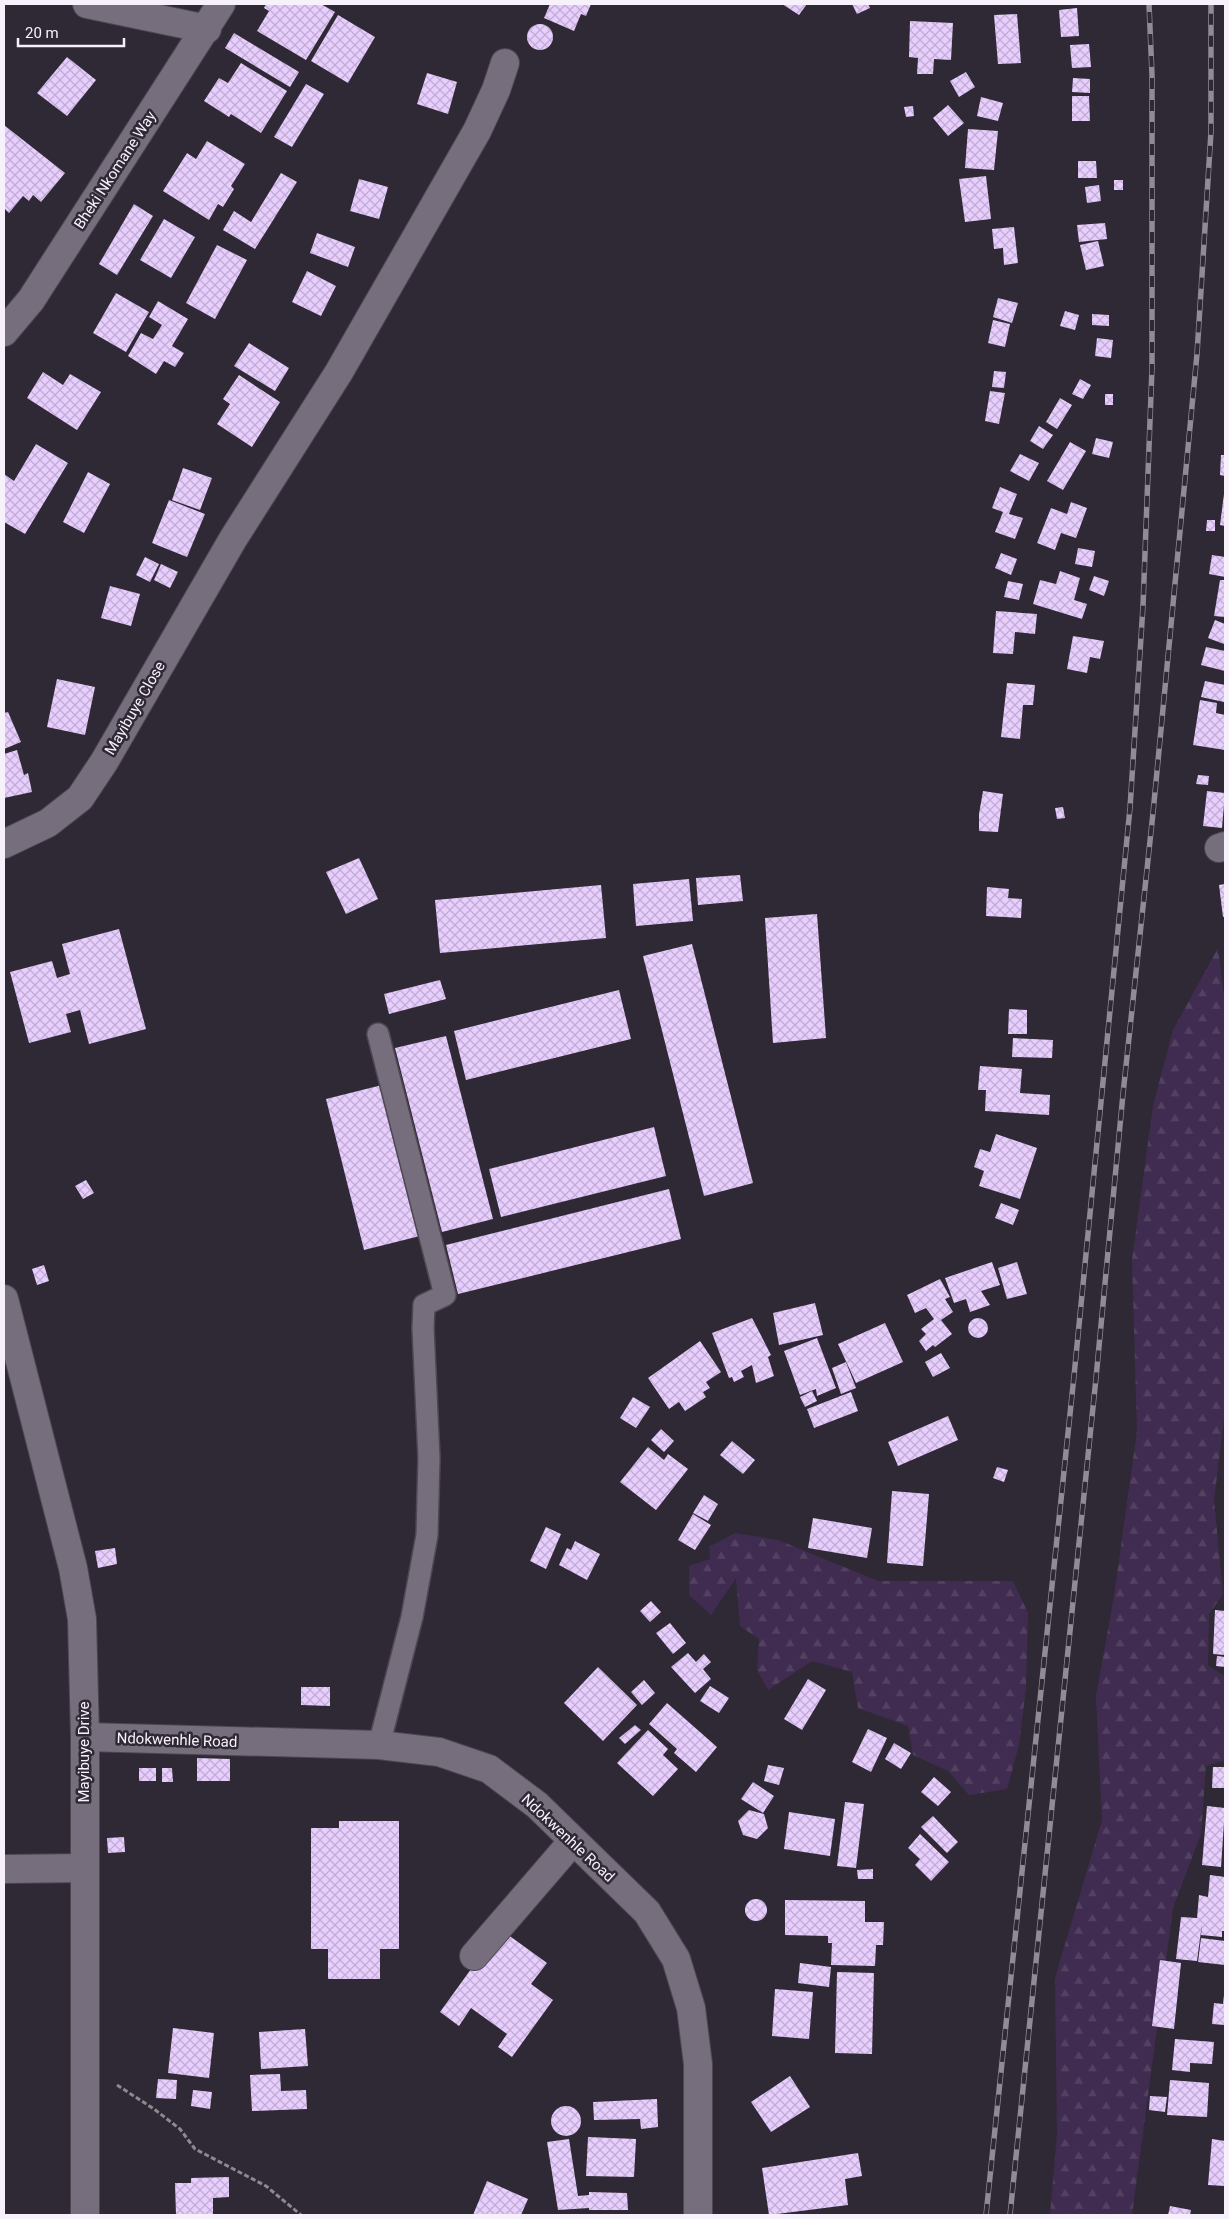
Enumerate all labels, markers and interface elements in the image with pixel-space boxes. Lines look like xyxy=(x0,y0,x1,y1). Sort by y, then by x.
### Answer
scale bar xyxy=(18,15,124,47)
text: 20 m xyxy=(25,24,59,42)
street label: Bheki Nkomane Way xyxy=(70,108,160,232)
street label: Mayibuye Close xyxy=(101,658,169,758)
street label: Mayibuye Drive xyxy=(75,1701,93,1802)
street label: Ndokwenhle Road xyxy=(116,1729,238,1751)
street label: Ndokwenhle Road xyxy=(518,1790,618,1886)

